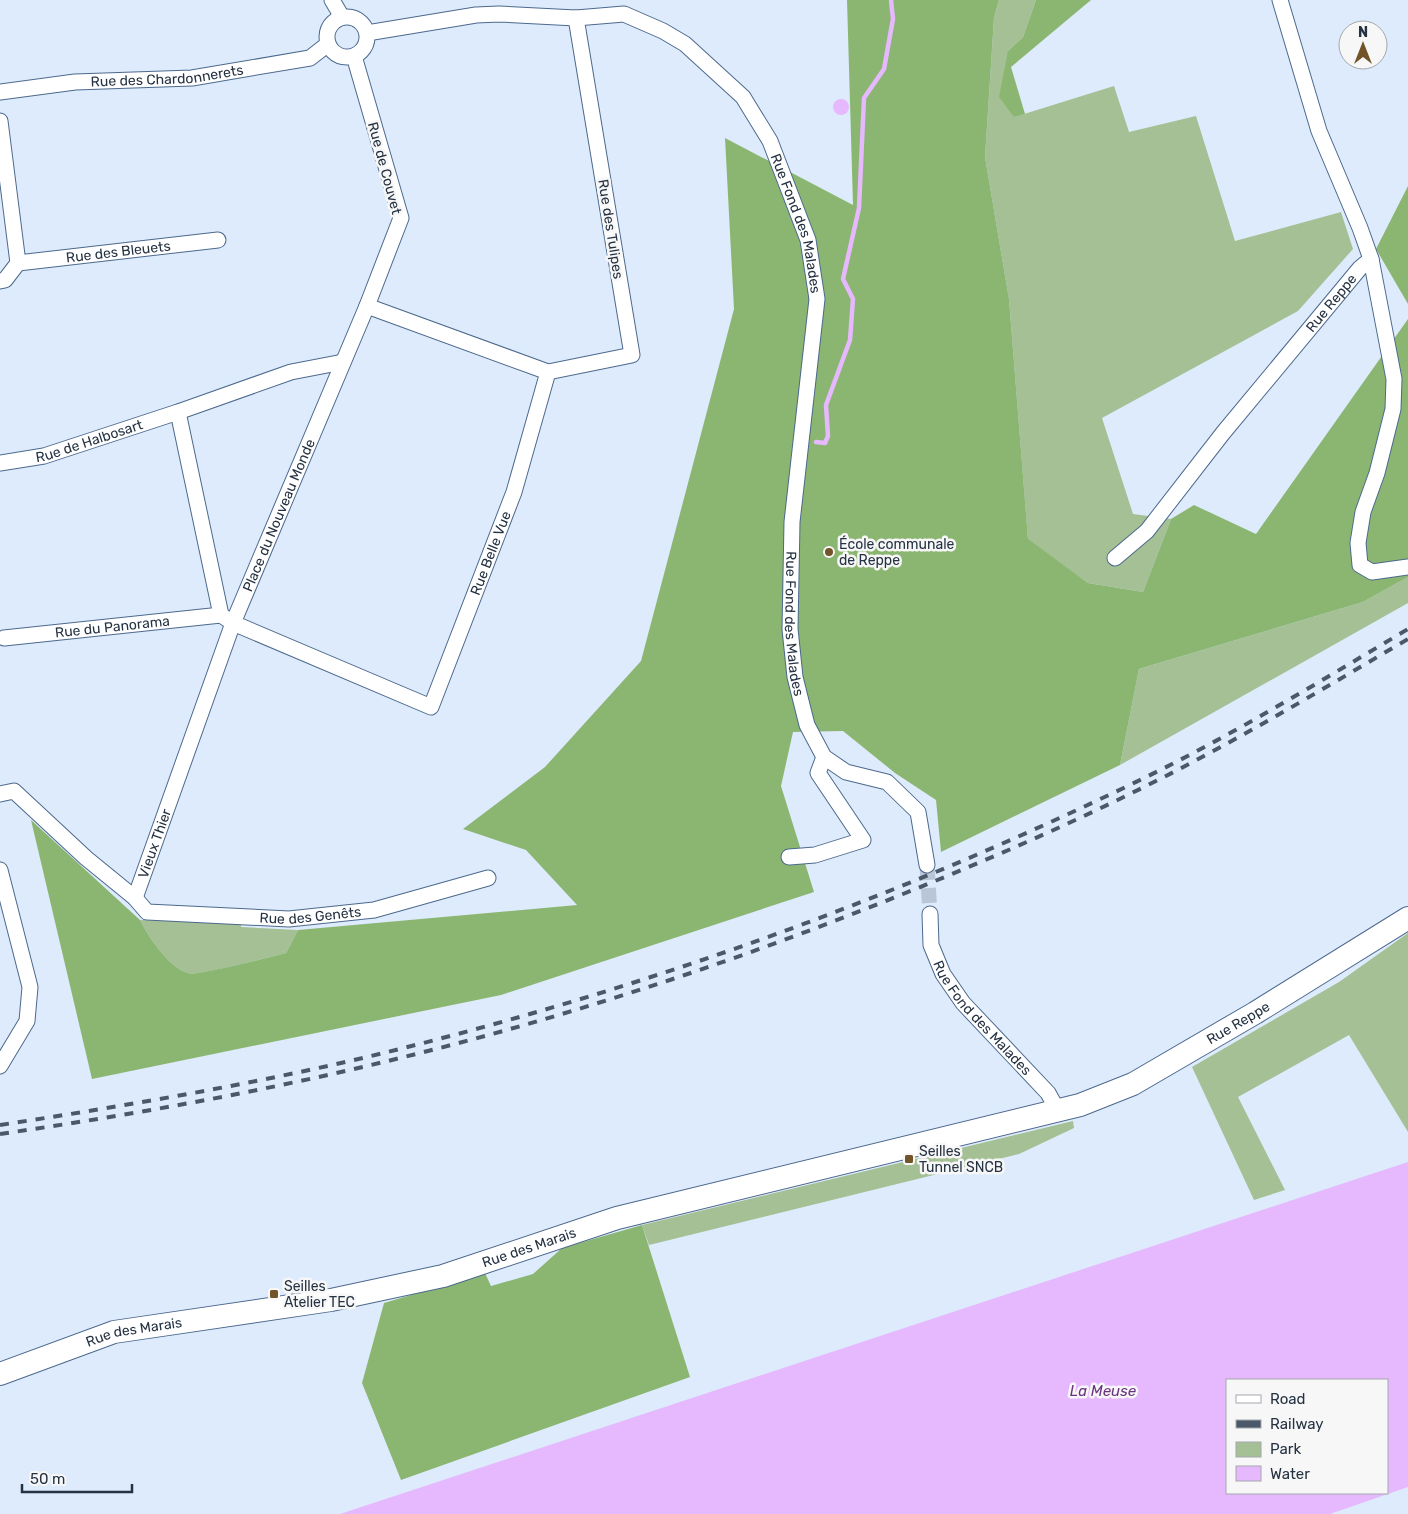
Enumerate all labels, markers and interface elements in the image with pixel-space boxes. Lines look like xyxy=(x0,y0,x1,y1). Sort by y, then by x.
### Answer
north arrow xyxy=(1338,20,1388,70)
text: N xyxy=(1358,24,1368,41)
street label: Rue des Chardonnerets xyxy=(90,61,245,90)
street label: Rue de Couvet xyxy=(364,120,405,217)
street label: Rue Fond des Malades xyxy=(767,151,824,294)
street label: Rue des Tulipes xyxy=(594,178,627,280)
street label: Rue des Bleuets xyxy=(65,238,171,266)
street label: Rue Reppe xyxy=(1302,271,1361,336)
street label: Rue de Halbosart xyxy=(34,416,145,466)
street label: Place du Nouveau Monde xyxy=(239,436,319,594)
street label: Rue Belle Vue xyxy=(467,509,515,598)
place label: École communale de Reppe xyxy=(839,535,955,569)
marker: École communale de Reppe xyxy=(823,546,835,558)
street label: Rue Fond des Malades xyxy=(781,551,807,698)
street label: Rue du Panorama xyxy=(54,612,171,642)
street label: Vieux Thier xyxy=(135,806,175,880)
street label: Rue des Genêts xyxy=(259,903,362,928)
street label: Rue Fond des Malades xyxy=(929,958,1035,1079)
street label: Rue Reppe xyxy=(1204,998,1273,1048)
place label: Seilles Tunnel SNCB xyxy=(919,1143,1003,1176)
marker: Seilles Tunnel SNCB xyxy=(903,1153,915,1165)
street label: Rue des Marais xyxy=(480,1224,578,1271)
place label: Seilles Atelier TEC xyxy=(284,1278,355,1311)
marker: Seilles Atelier TEC xyxy=(268,1288,280,1300)
street label: Rue des Marais xyxy=(84,1314,183,1351)
legend xyxy=(1226,1379,1388,1494)
water label: La Meuse xyxy=(1070,1382,1137,1400)
text: Road xyxy=(1270,1390,1306,1408)
text: Railway xyxy=(1270,1415,1324,1433)
text: Park xyxy=(1270,1440,1301,1458)
scale bar xyxy=(22,1462,132,1494)
text: Water xyxy=(1270,1465,1310,1483)
text: 50 m xyxy=(30,1470,65,1488)

